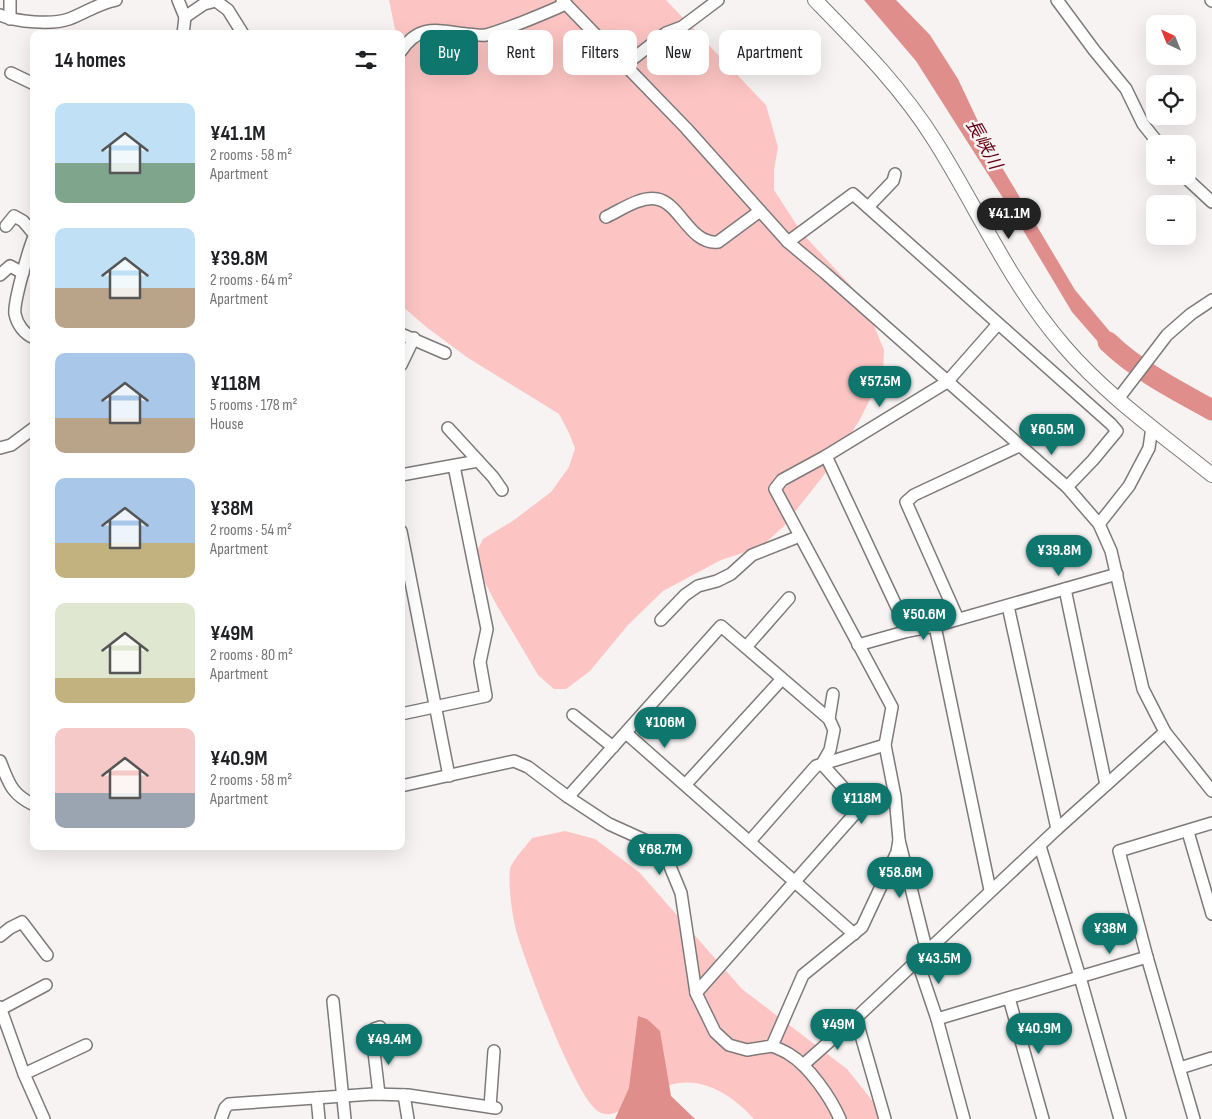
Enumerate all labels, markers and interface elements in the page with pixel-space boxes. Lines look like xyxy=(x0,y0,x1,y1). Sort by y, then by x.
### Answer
north arrow xyxy=(1146,15,1196,65)
map controls xyxy=(1146,15,1196,245)
chip: Buy xyxy=(420,30,478,75)
chip: Rent xyxy=(488,30,553,75)
chip: Filters xyxy=(563,30,637,75)
chip: New xyxy=(647,30,709,75)
chip: Apartment xyxy=(719,30,821,75)
icon: filters xyxy=(352,46,380,74)
text: 14 homes xyxy=(55,48,126,73)
button: locate xyxy=(1146,75,1196,125)
water label: 長峡川 xyxy=(961,116,1007,175)
text: ¥41.1M xyxy=(210,121,265,146)
icon: home xyxy=(95,123,155,183)
button: + xyxy=(1146,135,1196,185)
text: 2 rooms · 58 m² xyxy=(210,146,292,165)
text: Apartment xyxy=(210,165,268,184)
button: − xyxy=(1146,195,1196,245)
pin: ¥41.1M xyxy=(968,198,1050,240)
text: ¥41.1M xyxy=(988,204,1030,223)
text: ¥39.8M xyxy=(210,246,268,271)
icon: home xyxy=(95,248,155,308)
text: 2 rooms · 64 m² xyxy=(210,271,293,290)
text: Apartment xyxy=(210,290,268,309)
pin: ¥57.5M xyxy=(839,366,921,408)
text: ¥118M xyxy=(210,371,260,396)
text: ¥57.5M xyxy=(859,372,901,391)
icon: home xyxy=(95,373,155,433)
text: 5 rooms · 178 m² xyxy=(210,396,298,415)
pin: ¥60.5M xyxy=(1011,414,1093,456)
text: House xyxy=(210,415,244,434)
text: ¥60.5M xyxy=(1030,420,1074,439)
text: ¥38M xyxy=(210,496,253,521)
icon: home xyxy=(95,498,155,558)
text: 2 rooms · 54 m² xyxy=(210,521,292,540)
pin: ¥39.8M xyxy=(1018,534,1100,577)
text: Apartment xyxy=(210,540,268,559)
text: ¥39.8M xyxy=(1037,541,1081,560)
pin: ¥50.6M xyxy=(883,598,965,641)
text: ¥50.6M xyxy=(902,605,946,624)
text: ¥49M xyxy=(210,621,253,646)
icon: home xyxy=(95,623,155,683)
text: 2 rooms · 80 m² xyxy=(210,646,293,665)
text: Apartment xyxy=(210,665,268,684)
pin: ¥106M xyxy=(630,706,700,749)
text: ¥106M xyxy=(645,713,685,732)
text: ¥40.9M xyxy=(210,746,267,771)
icon: home xyxy=(95,748,155,808)
text: 2 rooms · 58 m² xyxy=(210,771,292,790)
pin: ¥118M xyxy=(827,782,897,825)
text: ¥118M xyxy=(843,789,881,808)
text: Apartment xyxy=(210,790,268,809)
pin: ¥68.7M xyxy=(619,834,701,876)
text: ¥68.7M xyxy=(638,840,682,859)
pin: ¥58.6M xyxy=(859,856,941,899)
text: ¥58.6M xyxy=(878,863,922,882)
pin: ¥38M xyxy=(1080,912,1140,955)
text: ¥38M xyxy=(1093,919,1127,938)
pin: ¥43.5M xyxy=(898,942,980,985)
text: ¥43.5M xyxy=(917,949,961,968)
pin: ¥49M xyxy=(808,1008,868,1051)
pin: ¥40.9M xyxy=(998,1012,1080,1055)
text: ¥49M xyxy=(821,1015,855,1034)
text: ¥40.9M xyxy=(1017,1019,1061,1038)
pin: ¥49.4M xyxy=(348,1024,430,1066)
text: ¥49.4M xyxy=(367,1030,411,1049)

